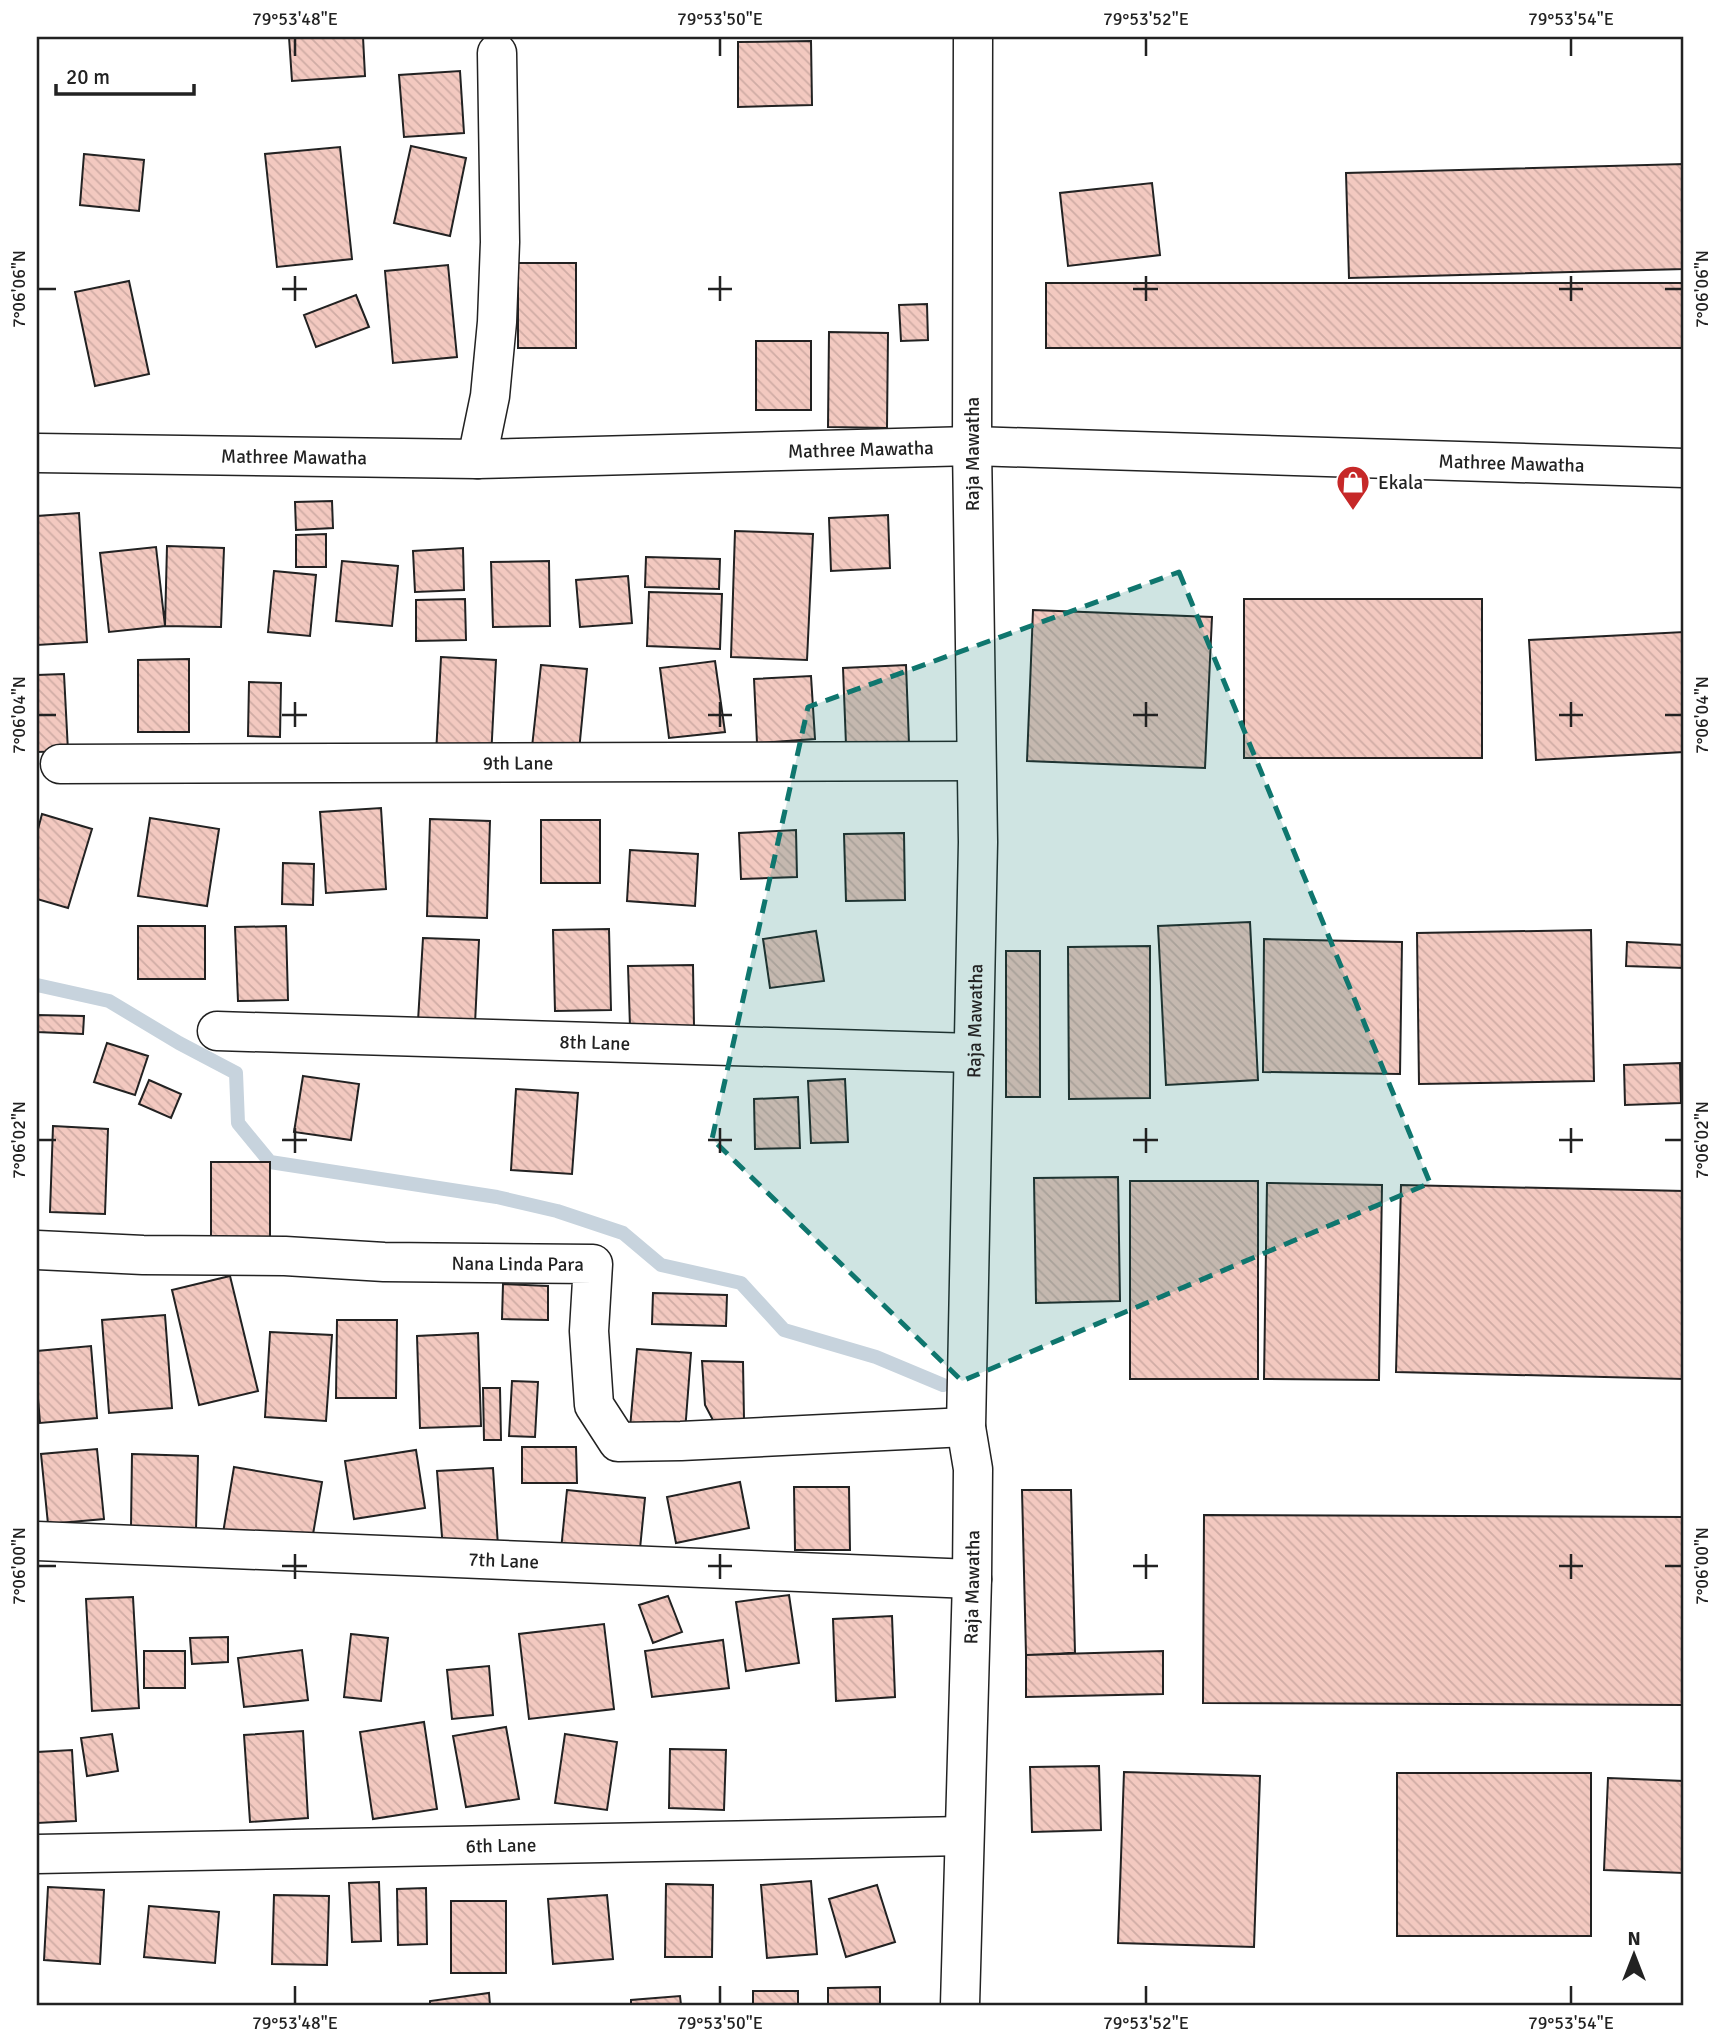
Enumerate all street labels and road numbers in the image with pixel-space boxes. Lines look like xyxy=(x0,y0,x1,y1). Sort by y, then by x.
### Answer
street label: Raja Mawatha xyxy=(961,397,985,511)
street label: Mathree Mawatha xyxy=(788,436,934,464)
street label: Mathree Mawatha xyxy=(221,445,367,470)
street label: Mathree Mawatha xyxy=(1438,449,1585,478)
street label: 9th Lane xyxy=(483,751,553,776)
street label: Raja Mawatha xyxy=(962,963,989,1078)
street label: 8th Lane xyxy=(559,1030,631,1056)
street label: Nana Linda Para xyxy=(451,1252,584,1277)
street label: Raja Mawatha xyxy=(959,1530,985,1645)
street label: 7th Lane xyxy=(468,1548,539,1574)
street label: 6th Lane xyxy=(465,1833,537,1859)

